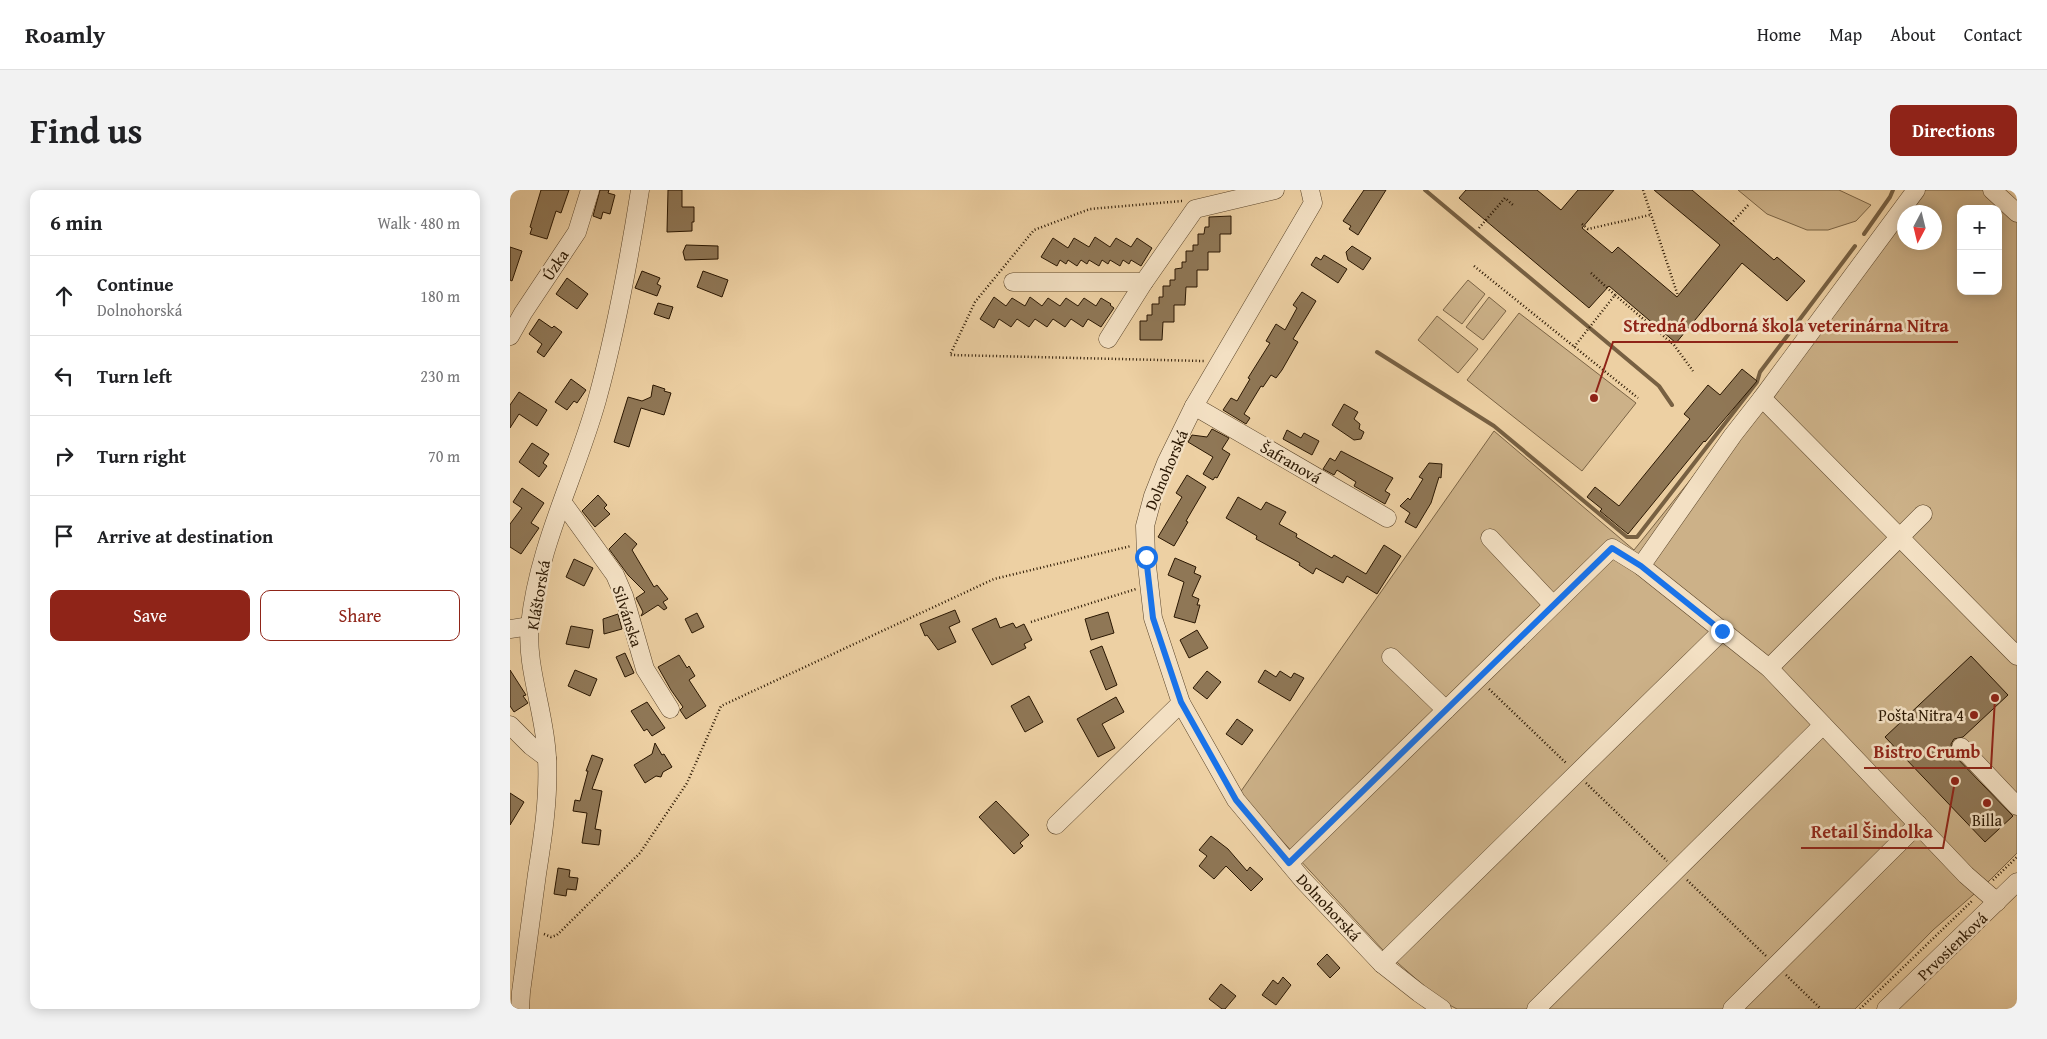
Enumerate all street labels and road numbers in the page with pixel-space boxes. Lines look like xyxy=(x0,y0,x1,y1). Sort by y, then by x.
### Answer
street label: Úzka xyxy=(536,244,574,285)
street label: Dolnohorská xyxy=(1138,426,1194,514)
street label: Šafranová xyxy=(1256,435,1326,489)
street label: Kláštorská xyxy=(520,558,556,632)
street label: Silvánska xyxy=(607,582,649,650)
street label: Dolnohorská xyxy=(1291,868,1367,947)
street label: Prvosienková xyxy=(1911,906,1993,986)

